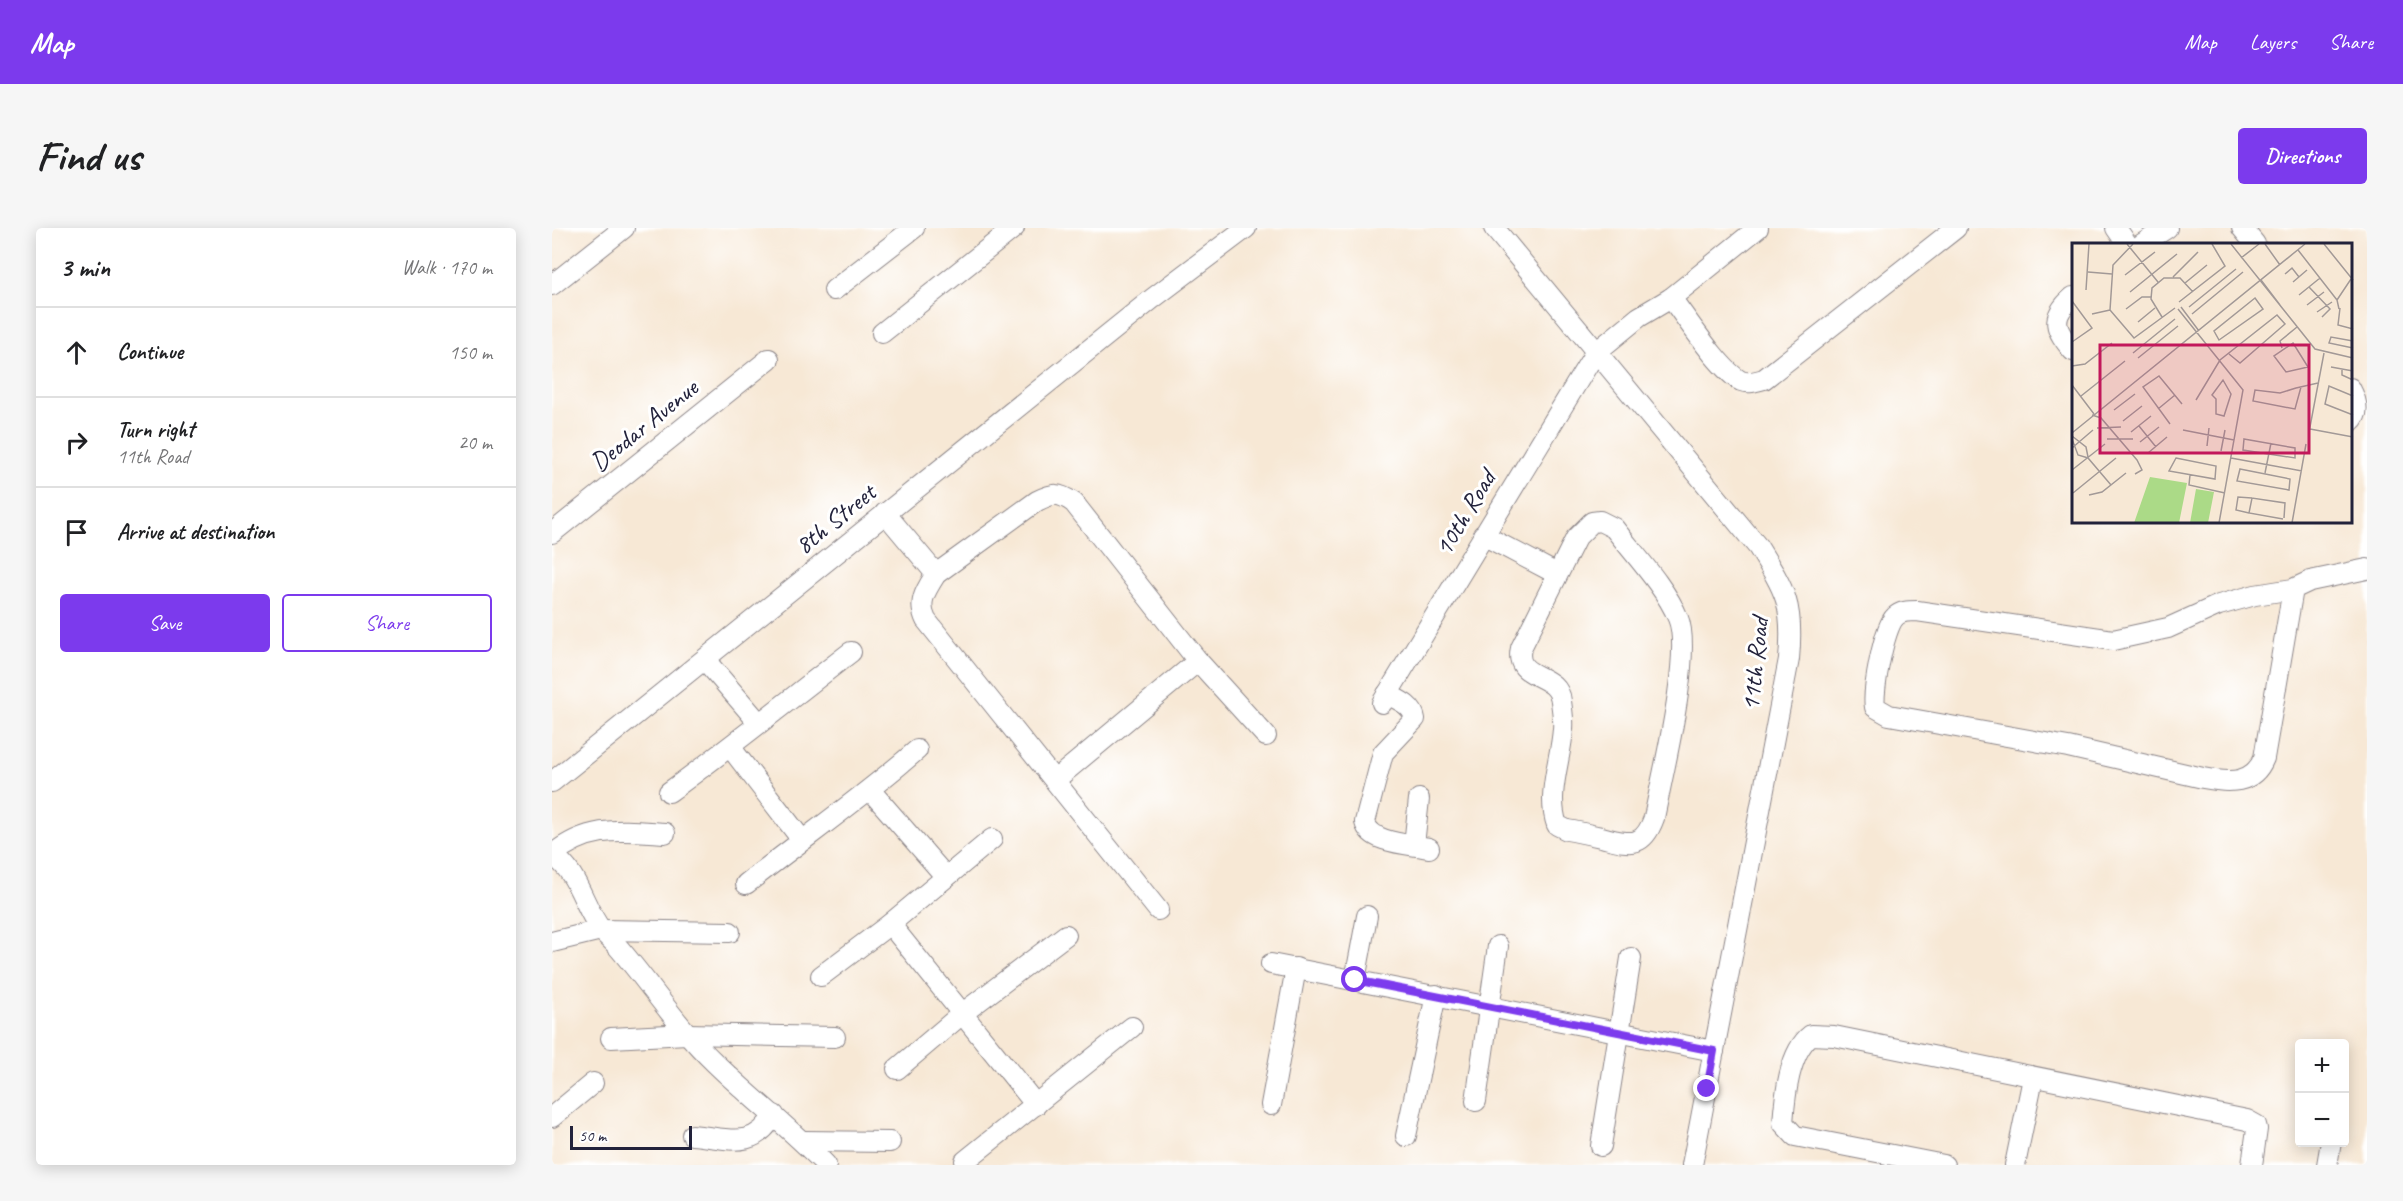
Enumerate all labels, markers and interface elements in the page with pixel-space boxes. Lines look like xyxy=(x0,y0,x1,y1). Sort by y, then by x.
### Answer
text: Map xyxy=(30,25,73,60)
text: Map xyxy=(2184,29,2217,55)
text: Layers xyxy=(2250,29,2296,55)
text: Share xyxy=(2329,29,2373,55)
button: Directions xyxy=(2238,128,2367,184)
text: Find us xyxy=(36,130,141,183)
inset map xyxy=(2072,243,2352,524)
text: 3 min xyxy=(60,251,110,284)
text: Walk · 170 m xyxy=(402,255,492,280)
icon: ahead xyxy=(60,336,93,369)
text: Continue xyxy=(117,338,183,366)
text: 150 m xyxy=(449,340,492,365)
street label: Deodar Avenue xyxy=(583,371,706,479)
text: Turn right xyxy=(117,416,194,444)
icon: right xyxy=(60,426,93,459)
text: 20 m xyxy=(458,430,492,455)
text: 11th Road xyxy=(117,444,189,469)
street label: 10th Road xyxy=(1427,461,1505,562)
street label: 8th Street xyxy=(788,475,884,562)
icon: arrive xyxy=(60,516,93,549)
text: Arrive at destination xyxy=(117,518,274,546)
button: Save xyxy=(60,594,270,652)
button: Share xyxy=(282,594,492,652)
street label: 11th Road xyxy=(1734,612,1777,712)
route start xyxy=(1341,966,1367,992)
map controls xyxy=(2295,1039,2349,1147)
button: + xyxy=(2295,1039,2349,1093)
route end xyxy=(1693,1075,1719,1101)
button: − xyxy=(2295,1093,2349,1147)
scale bar xyxy=(570,1123,692,1150)
text: 50 m xyxy=(579,1126,606,1146)

